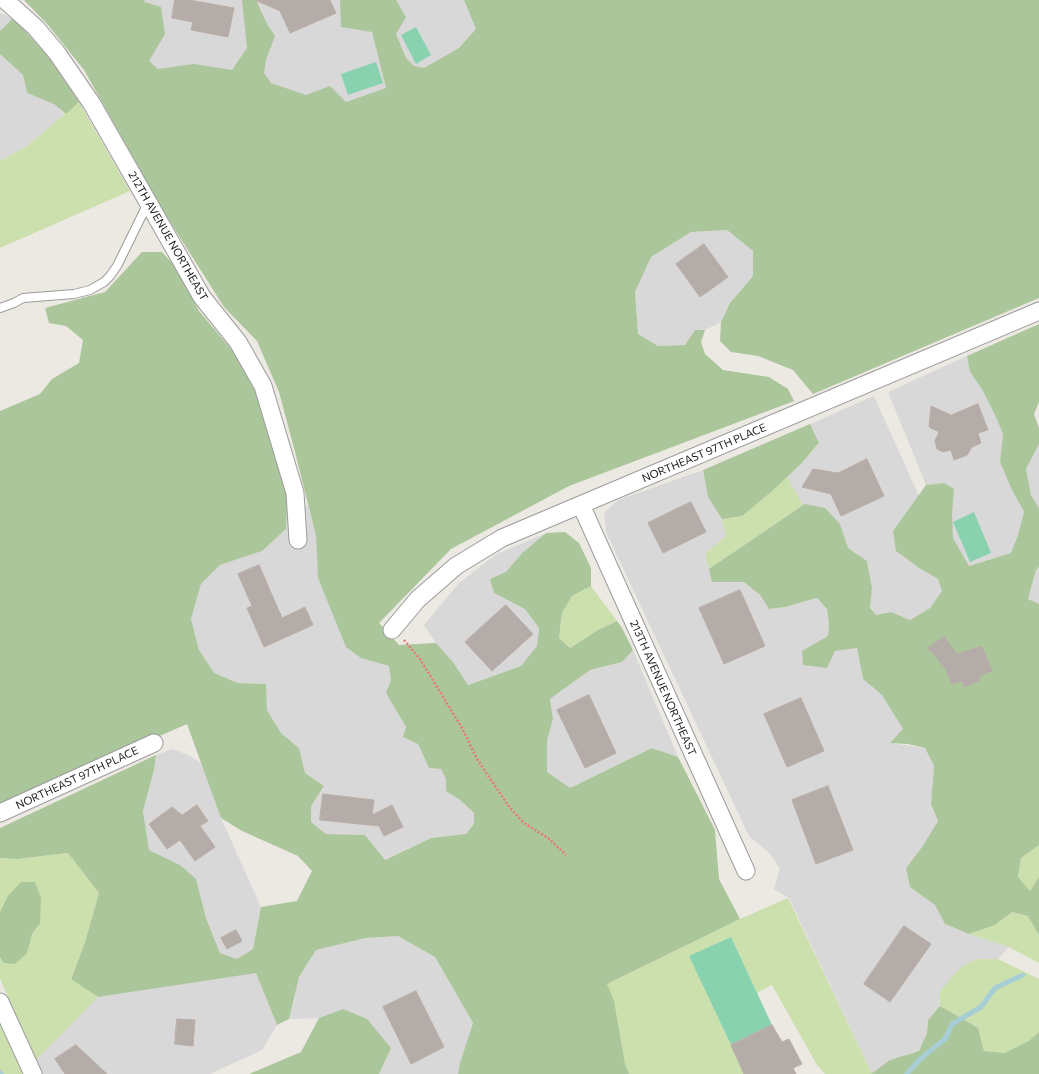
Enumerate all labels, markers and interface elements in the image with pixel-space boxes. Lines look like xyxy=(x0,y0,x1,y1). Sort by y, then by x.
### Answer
street label: 212TH AVENUE NORTHEAST xyxy=(125,169,211,303)
street label: NORTHEAST 97TH PLACE xyxy=(640,421,768,485)
street label: 213TH AVENUE NORTHEAST xyxy=(627,618,699,758)
street label: NORTHEAST 97TH PLACE xyxy=(14,744,140,812)

